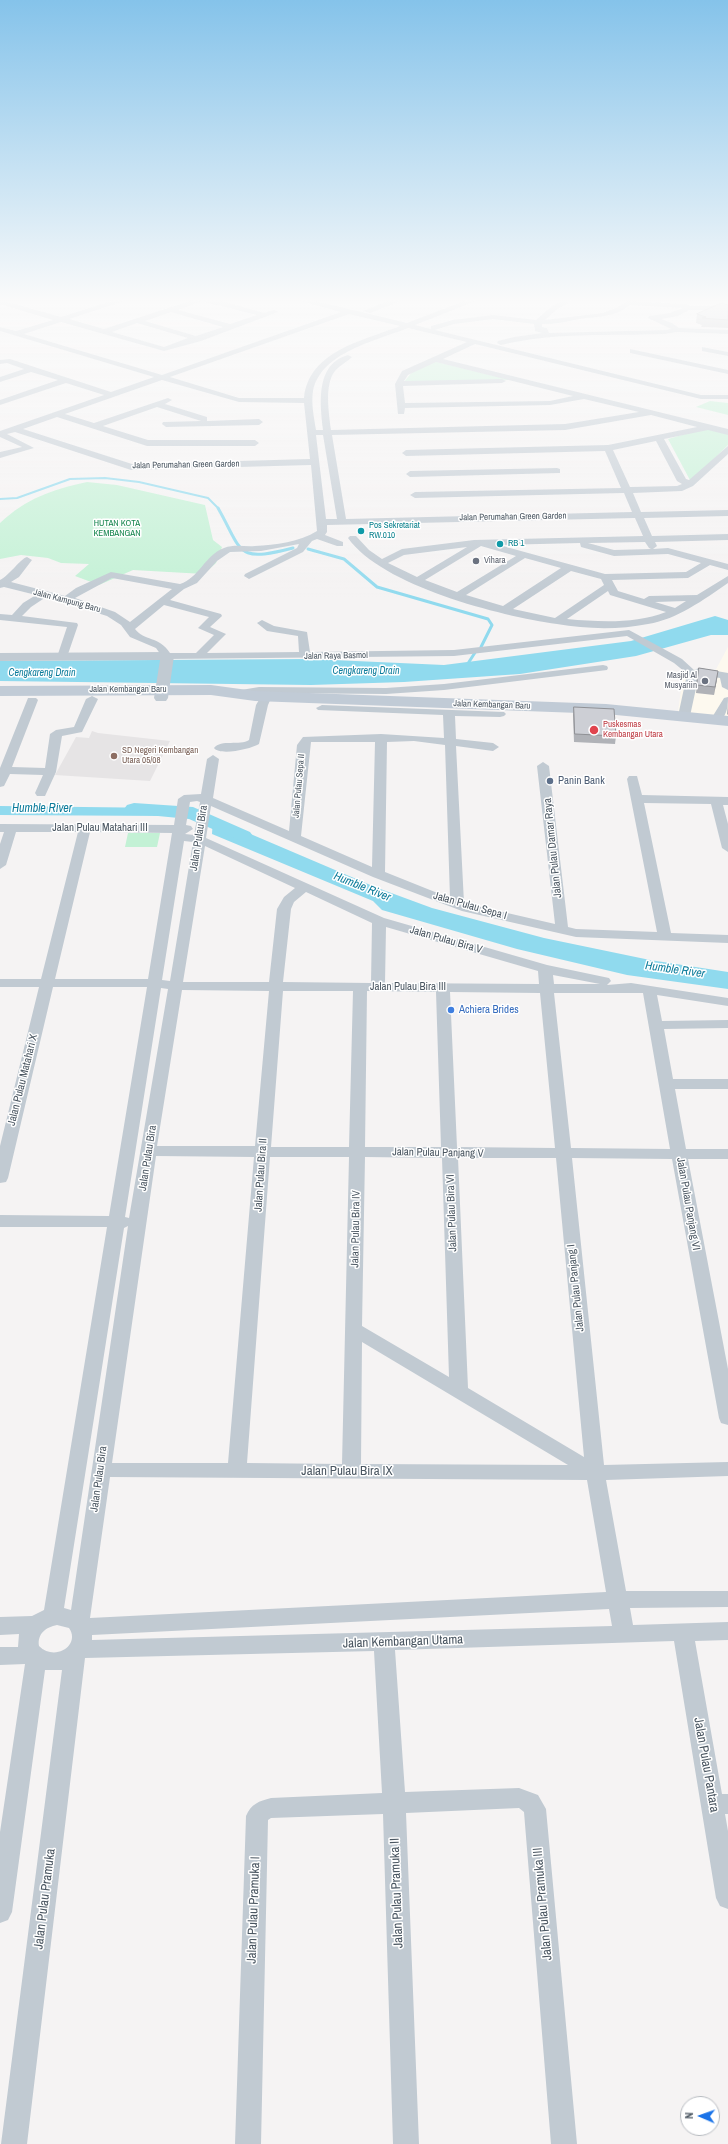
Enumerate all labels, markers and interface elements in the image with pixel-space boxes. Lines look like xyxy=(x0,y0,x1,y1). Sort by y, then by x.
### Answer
street label: Jalan Perumahan Green Garden xyxy=(132,459,240,471)
street label: Jalan Perumahan Green Garden xyxy=(459,511,567,523)
park label: HUTAN KOTA KEMBANGAN xyxy=(93,519,141,540)
place label: Pos Sekretariat RW.010 xyxy=(369,521,420,542)
marker: Pos Sekretariat RW.010 xyxy=(356,526,366,536)
marker: RB 1 xyxy=(495,539,505,549)
place label: RB 1 xyxy=(508,539,524,549)
marker: Vihara xyxy=(471,556,481,566)
place label: Vihara xyxy=(484,556,506,566)
street label: Jalan Kampung Baru xyxy=(32,587,102,615)
street label: Jalan Raya Basmol xyxy=(304,650,368,662)
water label: Cengkareng Drain xyxy=(333,665,399,677)
water label: Cengkareng Drain xyxy=(9,667,75,679)
place label: Masjid Al Musyariin xyxy=(665,671,697,692)
marker: Masjid Al Musyariin xyxy=(700,676,710,686)
street label: Jalan Kembangan Baru xyxy=(89,685,167,695)
street label: Jalan Kembangan Baru xyxy=(453,698,531,712)
place label: Puskesmas Kembangan Utara xyxy=(603,720,663,741)
marker: Puskesmas Kembangan Utara xyxy=(588,724,600,736)
place label: SD Negeri Kembangan Utara 05/08 xyxy=(122,746,198,767)
marker: SD Negeri Kembangan Utara 05/08 xyxy=(109,751,119,761)
street label: Jalan Pulau Sepa II xyxy=(291,754,307,818)
place label: Panin Bank xyxy=(558,774,605,788)
marker: Panin Bank xyxy=(545,776,555,786)
street label: Jalan Pulau Damar Raya xyxy=(541,797,565,899)
water label: Humble River xyxy=(12,802,72,816)
street label: Jalan Pulau Bira xyxy=(187,804,211,872)
street label: Jalan Pulau Matahari III xyxy=(52,821,148,835)
water label: Humble River xyxy=(331,869,393,905)
street label: Jalan Pulau Sepa I xyxy=(432,889,508,923)
street label: Jalan Pulau Bira V xyxy=(408,923,484,957)
water label: Humble River xyxy=(644,959,706,981)
street label: Jalan Pulau Bira III xyxy=(370,980,446,994)
place label: Achiera Brides xyxy=(459,1003,519,1017)
marker: Achiera Brides xyxy=(446,1005,456,1015)
street label: Jalan Pulau Matahari X xyxy=(5,1033,41,1127)
street label: Jalan Pulau Bira xyxy=(136,1124,160,1192)
street label: Jalan Pulau Bira II xyxy=(252,1138,270,1212)
street label: Jalan Pulau Panjang V xyxy=(392,1146,484,1160)
street label: Jalan Pulau Panjang VI xyxy=(673,1157,703,1251)
street label: Jalan Pulau Bira VI xyxy=(444,1174,460,1252)
street label: Jalan Pulau Bira IV xyxy=(349,1190,363,1268)
street label: Jalan Pulau Panjang I xyxy=(565,1244,587,1332)
street label: Jalan Pulau Bira xyxy=(88,1445,110,1513)
street label: Jalan Pulau Bira IX xyxy=(301,1464,393,1480)
street label: Jalan Kembangan Utama xyxy=(343,1632,463,1652)
street label: Jalan Pulau Pantara xyxy=(690,1716,722,1814)
street label: Jalan Pulau Pramuka II xyxy=(387,1838,407,1948)
street label: Jalan Pulau Pramuka III xyxy=(530,1847,556,1961)
street label: Jalan Pulau Pramuka xyxy=(31,1848,59,1950)
street label: Jalan Pulau Pramuka I xyxy=(244,1856,264,1964)
north arrow xyxy=(680,2096,720,2136)
text: N xyxy=(682,2112,696,2119)

